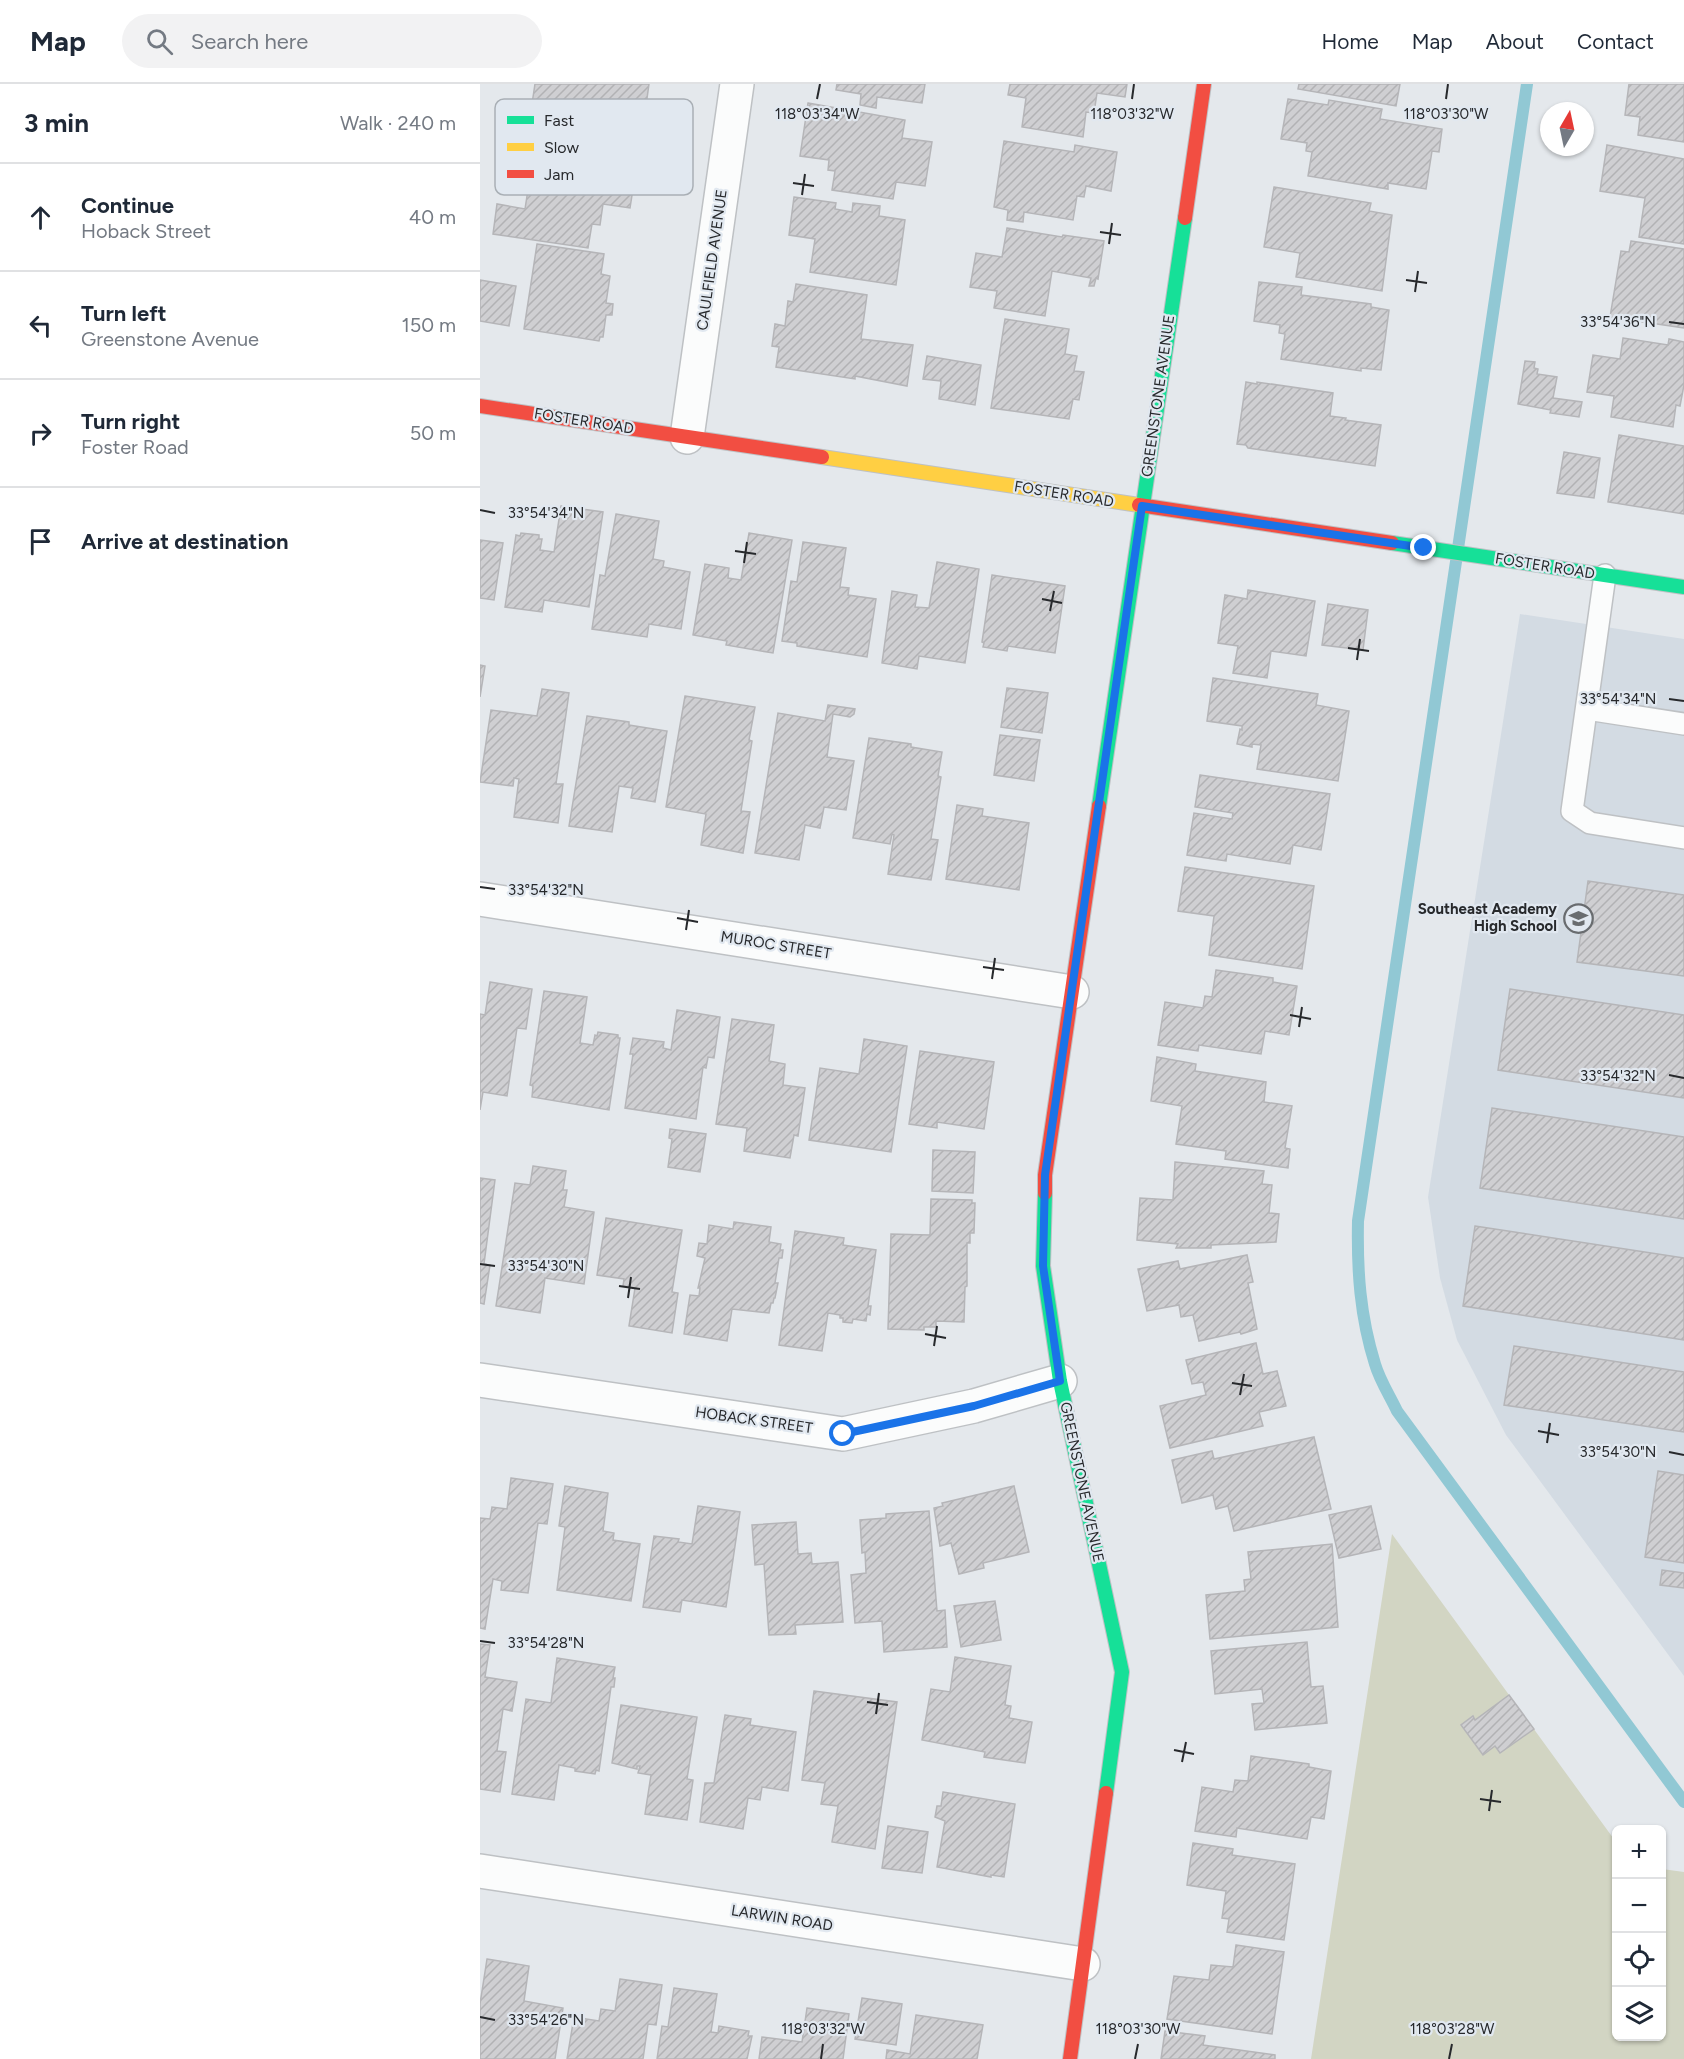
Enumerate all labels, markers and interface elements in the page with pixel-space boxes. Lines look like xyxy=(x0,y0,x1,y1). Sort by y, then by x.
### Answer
search box xyxy=(122,14,542,68)
text: Map xyxy=(30,24,86,58)
icon: search xyxy=(143,25,176,58)
text: Search here xyxy=(191,28,308,55)
text: Home xyxy=(1322,29,1379,54)
text: Map xyxy=(1412,29,1453,54)
text: About xyxy=(1486,29,1544,54)
text: Contact xyxy=(1577,29,1654,54)
legend xyxy=(495,99,693,195)
north arrow xyxy=(1540,102,1594,156)
text: 118°03'34"W xyxy=(775,105,860,123)
text: 118°03'32"W xyxy=(1090,105,1174,123)
text: 118°03'30"W xyxy=(1404,105,1489,123)
text: 3 min xyxy=(24,107,89,139)
text: Walk · 240 m xyxy=(340,111,456,135)
text: Fast xyxy=(544,111,574,130)
text: Slow xyxy=(544,138,579,157)
text: Jam xyxy=(544,165,574,184)
street label: CAULFIELD AVENUE xyxy=(693,188,731,332)
text: Continue xyxy=(81,192,174,219)
icon: ahead xyxy=(24,201,57,234)
text: 40 m xyxy=(409,205,456,229)
text: Hoback Street xyxy=(81,219,211,243)
text: Turn left xyxy=(81,300,167,327)
icon: left xyxy=(24,309,57,342)
text: 150 m xyxy=(401,313,456,337)
text: 33°54'36"N xyxy=(1580,313,1656,331)
street label: GREENSTONE AVENUE xyxy=(1138,314,1178,478)
text: Greenstone Avenue xyxy=(81,327,259,351)
street label: FOSTER ROAD xyxy=(533,404,635,438)
text: Turn right xyxy=(81,408,180,435)
icon: right xyxy=(24,417,57,450)
text: 50 m xyxy=(410,421,456,445)
text: Foster Road xyxy=(81,435,189,459)
street label: FOSTER ROAD xyxy=(1013,477,1115,511)
text: 33°54'34"N xyxy=(508,504,584,522)
icon: arrive xyxy=(24,525,57,558)
text: Arrive at destination xyxy=(81,528,289,555)
route end xyxy=(1410,534,1436,560)
street label: FOSTER ROAD xyxy=(1494,549,1596,583)
text: 33°54'34"N xyxy=(1580,690,1656,708)
text: 33°54'32"N xyxy=(508,881,584,899)
place label: Southeast Academy High School xyxy=(1418,900,1557,935)
school or university icon: Southeast Academy High School xyxy=(1562,902,1594,934)
street label: MUROC STREET xyxy=(719,927,833,963)
text: 33°54'32"N xyxy=(1580,1067,1656,1085)
text: 33°54'30"N xyxy=(508,1257,584,1275)
street label: GREENSTONE AVENUE xyxy=(1056,1400,1108,1564)
street label: HOBACK STREET xyxy=(694,1403,815,1437)
route start xyxy=(829,1420,855,1446)
text: 33°54'30"N xyxy=(1580,1443,1656,1461)
text: 33°54'28"N xyxy=(508,1634,584,1652)
map controls xyxy=(1612,1825,1666,2041)
button: + xyxy=(1612,1825,1666,1879)
button: − xyxy=(1612,1879,1666,1933)
street label: LARWIN ROAD xyxy=(730,1901,834,1935)
button: locate xyxy=(1612,1933,1666,1987)
button: layers xyxy=(1612,1987,1666,2041)
text: 33°54'26"N xyxy=(508,2011,584,2029)
text: 118°03'32"W xyxy=(781,2020,865,2038)
text: 118°03'30"W xyxy=(1096,2020,1181,2038)
text: 118°03'28"W xyxy=(1410,2020,1495,2038)

